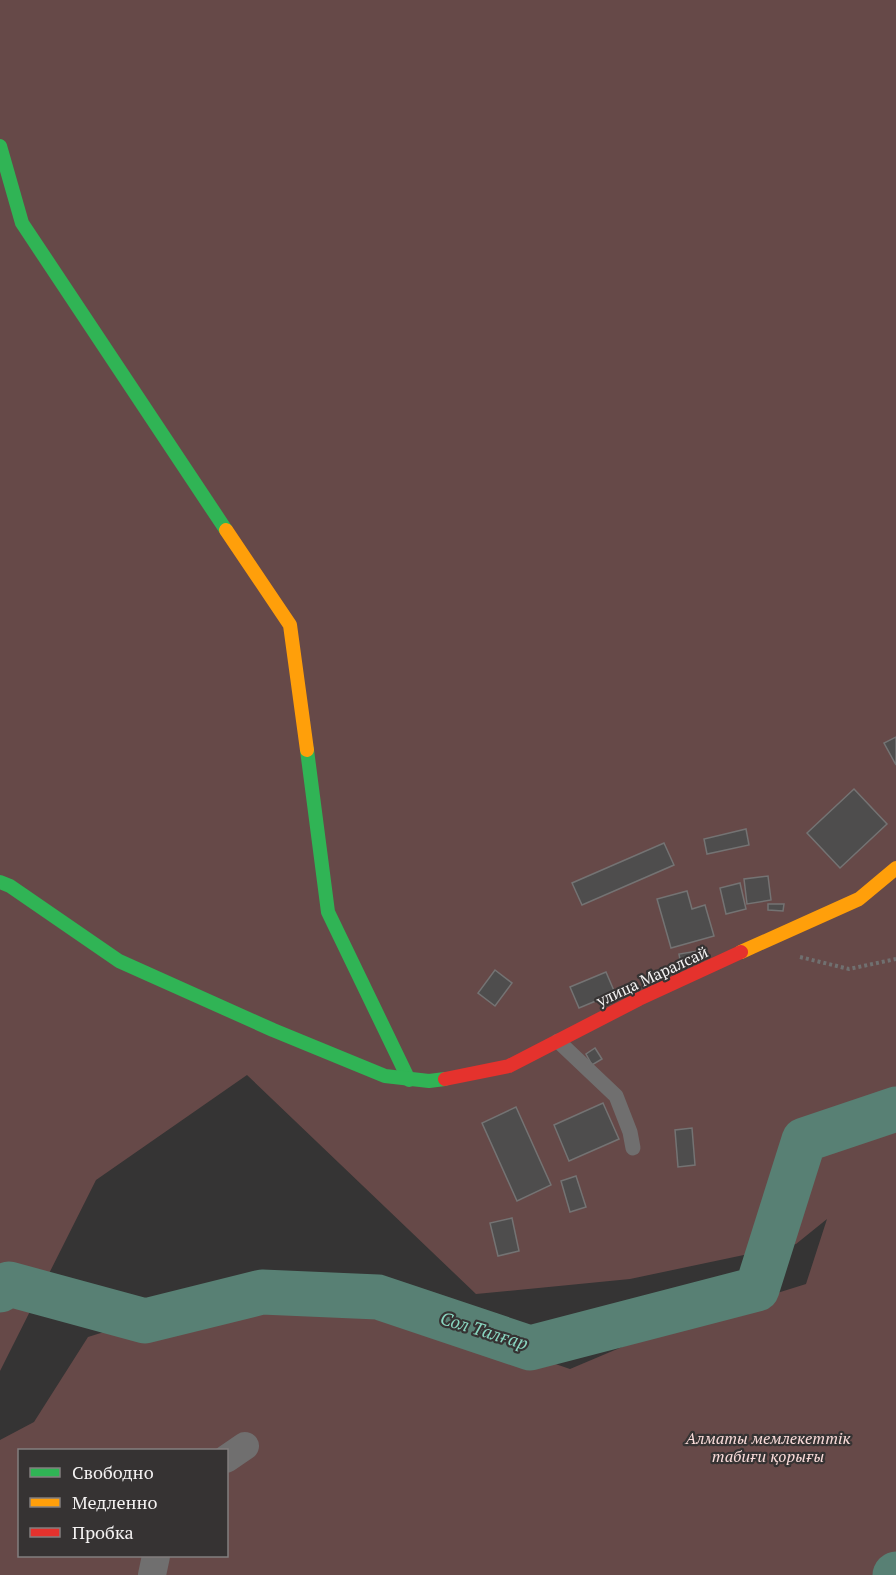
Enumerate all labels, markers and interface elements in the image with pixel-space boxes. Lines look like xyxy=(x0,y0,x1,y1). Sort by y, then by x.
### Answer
street label: улица Маралсай xyxy=(592,940,712,1012)
water label: Сол Талғар xyxy=(437,1305,531,1355)
park label: Алматы мемлекеттік табиғи қорығы xyxy=(684,1427,851,1467)
legend xyxy=(18,1449,228,1557)
text: Свободно xyxy=(72,1460,154,1484)
text: Медленно xyxy=(72,1490,158,1514)
text: Пробка xyxy=(72,1520,134,1544)

